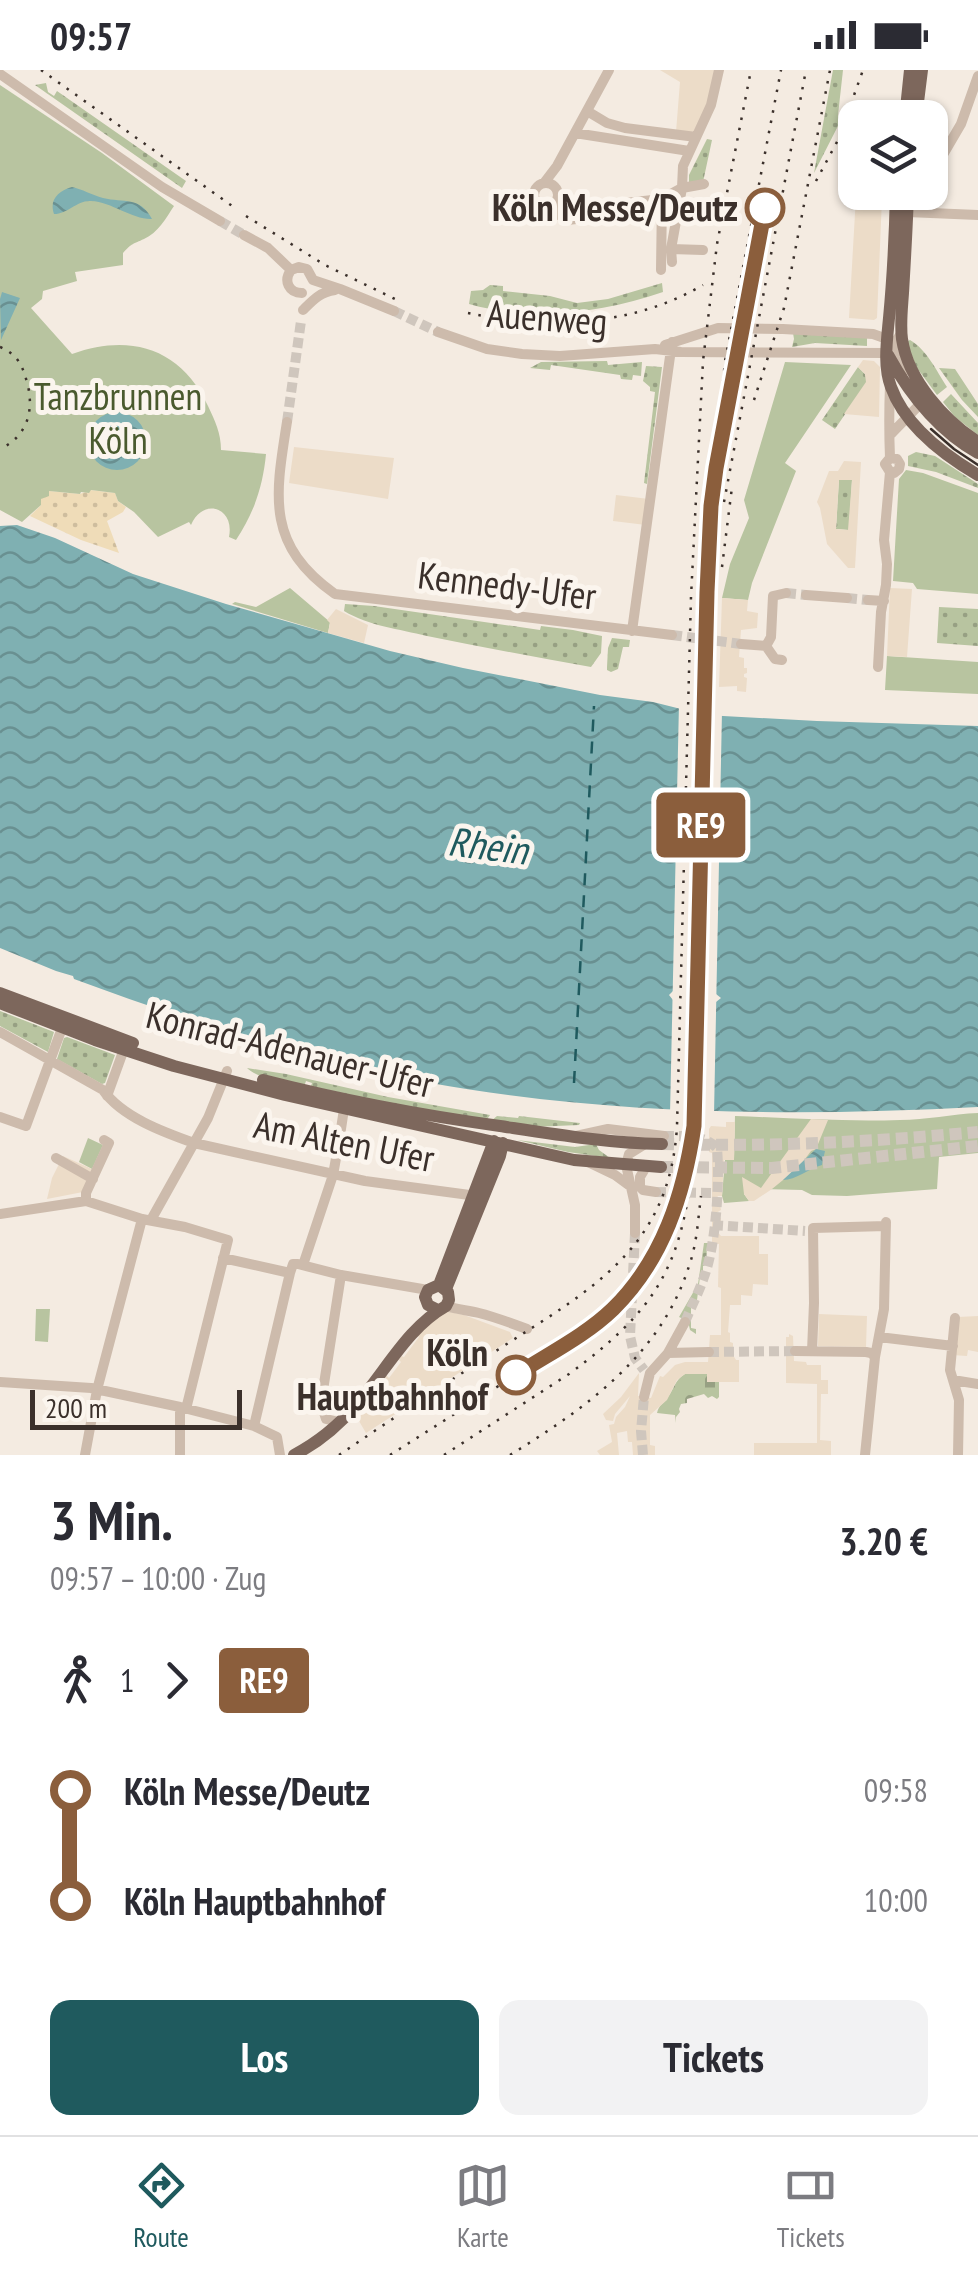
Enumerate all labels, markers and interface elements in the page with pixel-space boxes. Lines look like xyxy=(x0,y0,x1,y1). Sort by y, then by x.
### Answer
text: 09:57 xyxy=(50,11,132,60)
map controls xyxy=(838,100,948,210)
button: layers xyxy=(838,100,948,210)
place label: Köln Messe/Deutz xyxy=(492,182,738,231)
marker: Köln Messe/Deutz xyxy=(746,189,784,227)
street label: Auenweg xyxy=(485,288,609,345)
park label: Tanzbrunnen Köln xyxy=(34,371,202,464)
street label: Kennedy-Ufer xyxy=(415,549,600,620)
line badge: RE9 xyxy=(644,792,758,858)
text: RE9 xyxy=(676,802,726,848)
water label: Rhein xyxy=(445,814,533,876)
street label: Konrad-Adenauer-Ufer xyxy=(142,989,440,1108)
street label: Am Alten Ufer xyxy=(250,1099,439,1182)
place label: Köln Hauptbahnhof xyxy=(297,1327,490,1420)
marker: Köln Hauptbahnhof xyxy=(497,1356,535,1394)
scale bar xyxy=(30,1385,242,1430)
text: 200 m xyxy=(45,1389,107,1426)
text: 3 Min. xyxy=(50,1484,173,1555)
text: 3.20 € xyxy=(839,1516,928,1565)
text: 09:57 – 10:00 · Zug xyxy=(50,1557,266,1599)
icon: walk xyxy=(50,1653,105,1708)
icon: forward xyxy=(149,1653,204,1708)
text: RE9 xyxy=(239,1657,289,1703)
text: 1 xyxy=(120,1659,134,1701)
text: Köln Messe/Deutz xyxy=(124,1766,370,1815)
text: 09:58 xyxy=(864,1769,928,1811)
text: Köln Hauptbahnhof xyxy=(124,1876,385,1925)
text: 10:00 xyxy=(864,1879,928,1921)
button: Los xyxy=(50,2000,479,2115)
button: Tickets xyxy=(499,2000,928,2115)
tab: Route xyxy=(133,2158,189,2255)
tab: Karte xyxy=(455,2158,510,2255)
tab: Tickets xyxy=(777,2158,845,2255)

